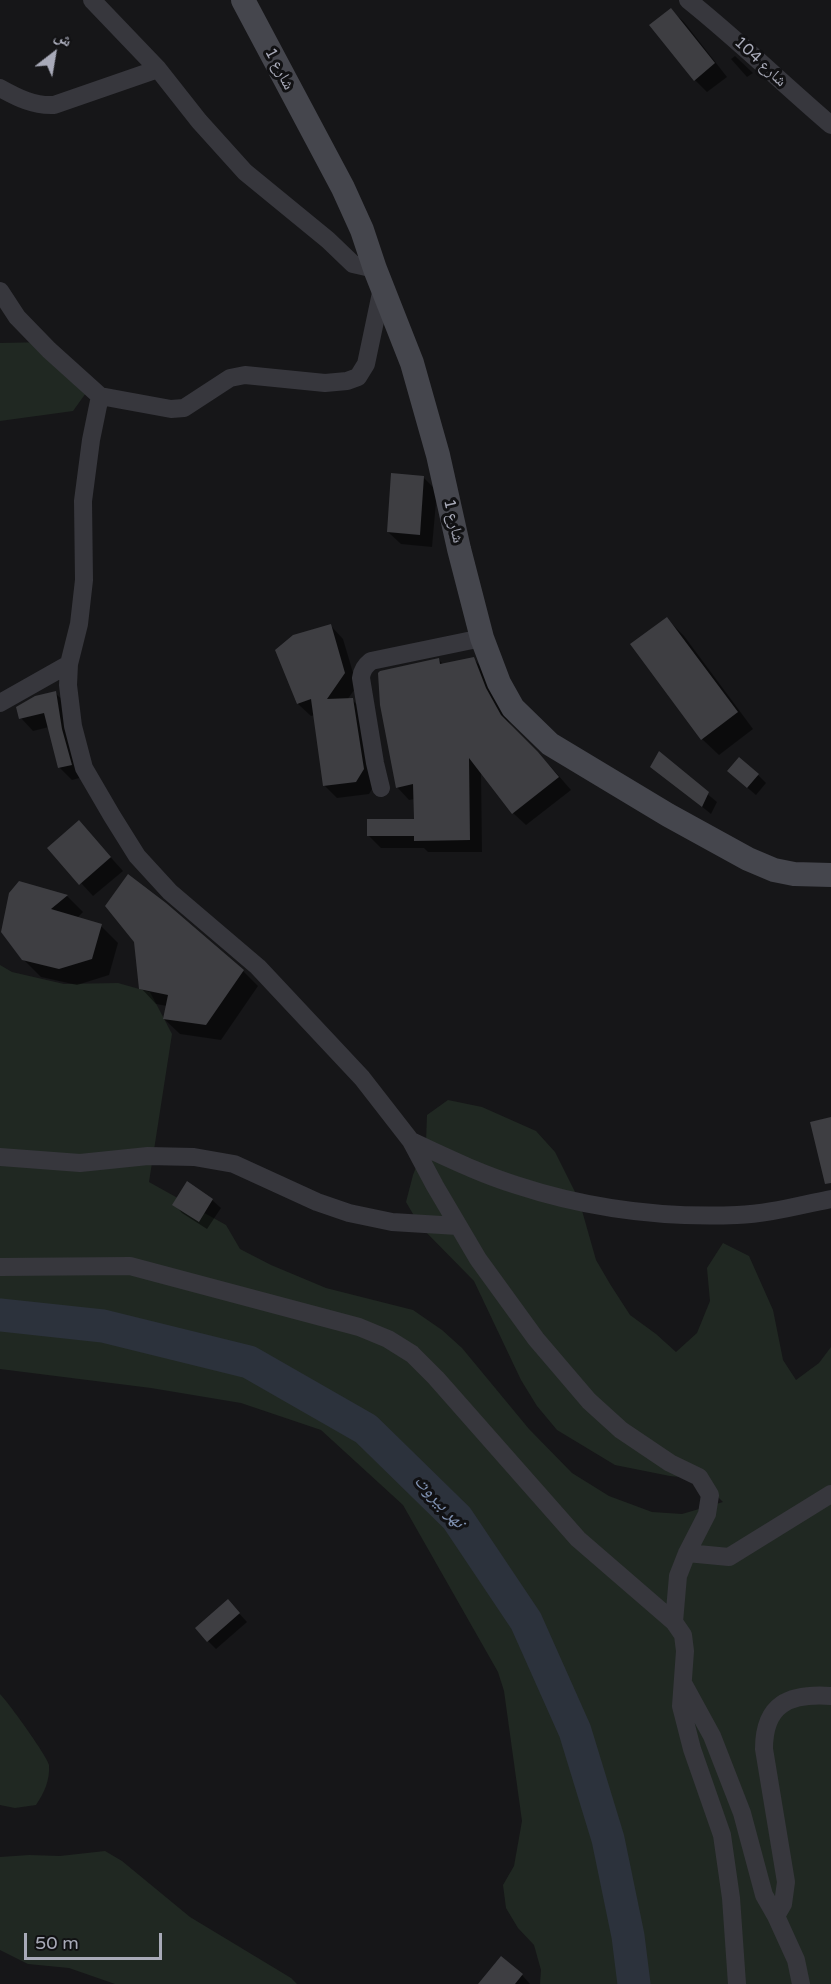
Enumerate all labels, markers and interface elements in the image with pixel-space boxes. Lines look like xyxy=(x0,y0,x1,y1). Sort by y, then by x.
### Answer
north arrow xyxy=(24,24,84,84)
text: ش xyxy=(51,26,76,52)
street label: شارع 104 xyxy=(730,33,790,91)
street label: شارع 1 xyxy=(260,45,298,93)
street label: شارع 1 xyxy=(439,497,467,545)
water label: نهر بيروت xyxy=(409,1471,469,1533)
scale bar xyxy=(27,1921,165,1959)
text: 50 m xyxy=(35,1932,79,1954)

